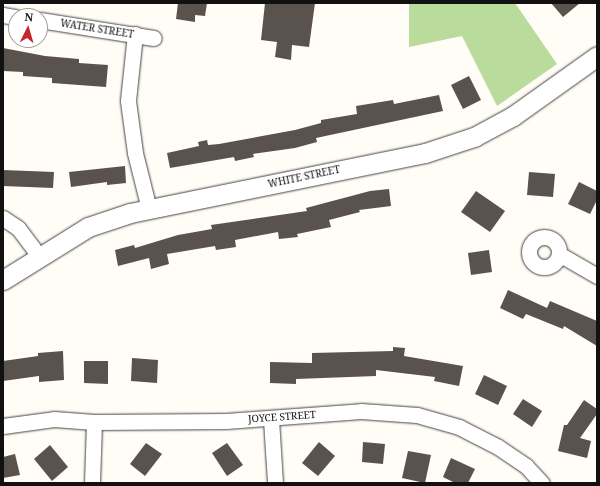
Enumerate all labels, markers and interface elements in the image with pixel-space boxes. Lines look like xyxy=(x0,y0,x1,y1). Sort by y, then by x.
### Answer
north arrow xyxy=(8,8,48,48)
text: N xyxy=(24,9,34,24)
street label: WATER STREET xyxy=(59,17,135,41)
street label: WHITE STREET xyxy=(267,163,341,191)
street label: JOYCE STREET xyxy=(248,409,316,425)

